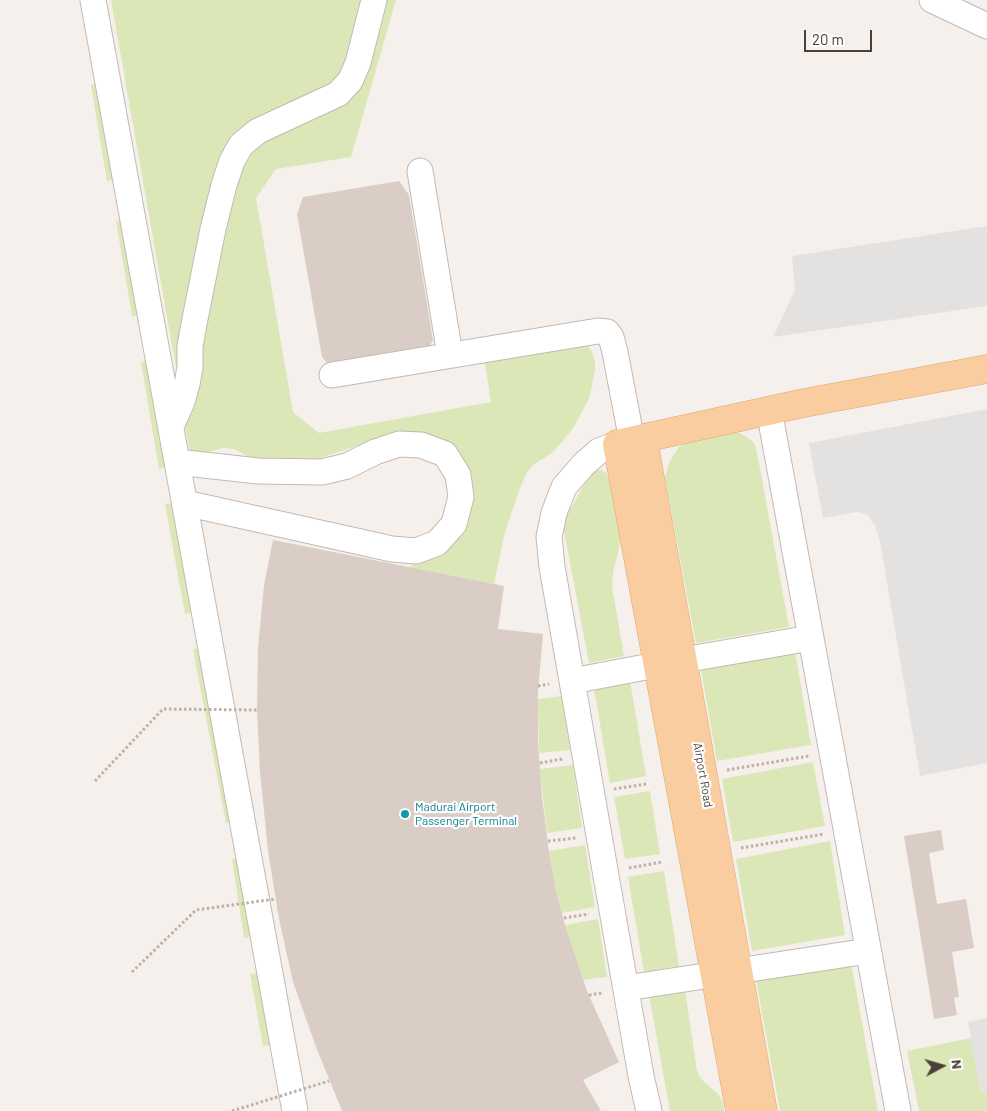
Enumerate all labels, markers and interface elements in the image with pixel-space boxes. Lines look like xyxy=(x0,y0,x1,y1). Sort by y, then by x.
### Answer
scale bar xyxy=(807,20,874,52)
text: 20 m xyxy=(812,30,844,48)
street label: Airport Road xyxy=(690,741,716,809)
place label: Madurai Airport Passenger Terminal xyxy=(415,800,517,828)
marker: Madurai Airport Passenger Terminal xyxy=(399,808,411,820)
north arrow xyxy=(917,1041,967,1091)
text: N xyxy=(948,1059,966,1070)

